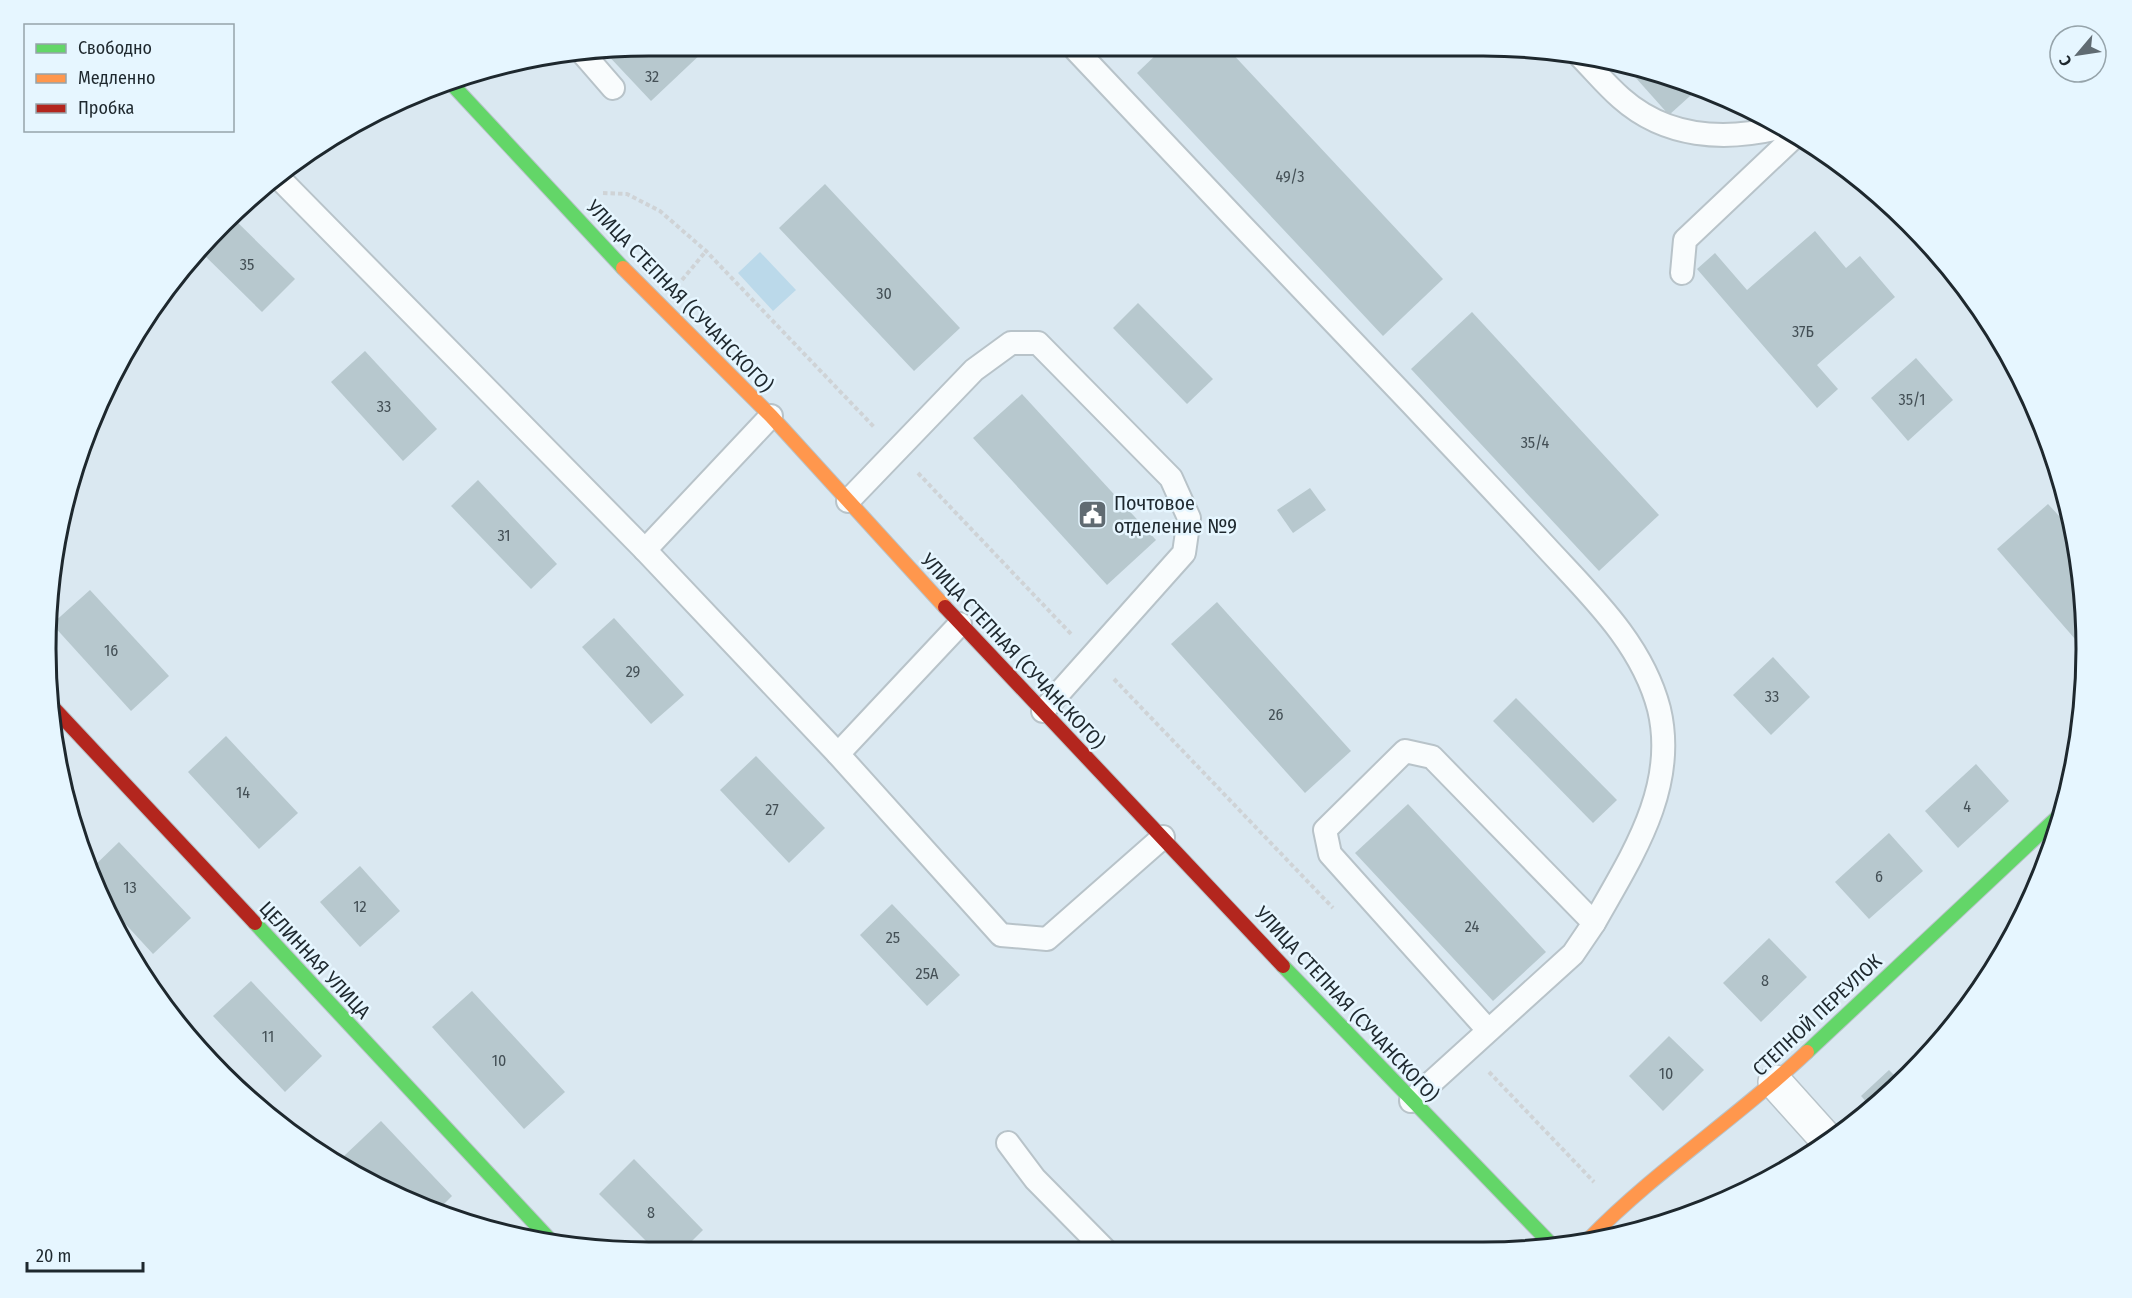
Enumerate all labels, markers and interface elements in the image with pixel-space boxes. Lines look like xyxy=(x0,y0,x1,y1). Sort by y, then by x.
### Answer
legend xyxy=(24,24,234,132)
north arrow xyxy=(2048,24,2108,84)
text: Свободно xyxy=(78,37,152,59)
text: С xyxy=(2055,52,2076,69)
text: Медленно xyxy=(78,67,156,89)
house number: 32 xyxy=(645,67,659,86)
text: Пробка xyxy=(78,97,134,119)
house number: 49/3 xyxy=(1276,167,1304,186)
street label: УЛИЦА СТЕПНАЯ (СУЧАНСКОГО) xyxy=(581,194,778,397)
house number: 35 xyxy=(240,255,254,274)
house number: 30 xyxy=(876,284,892,303)
house number: 37Б xyxy=(1792,322,1814,341)
house number: 35/1 xyxy=(1898,390,1926,409)
house number: 33 xyxy=(377,397,391,416)
house number: 35/4 xyxy=(1521,433,1550,452)
place label: Почтовое отделение №9 xyxy=(1114,491,1237,538)
public building icon: Почтовое отделение №9 xyxy=(1077,499,1109,531)
house number: 31 xyxy=(497,526,511,545)
street label: УЛИЦА СТЕПНАЯ (СУЧАНСКОГО) xyxy=(915,548,1110,754)
house number: 16 xyxy=(104,641,118,660)
house number: 29 xyxy=(626,662,641,681)
house number: 33 xyxy=(1765,687,1779,706)
house number: 26 xyxy=(1269,705,1284,724)
house number: 14 xyxy=(236,783,250,802)
house number: 4 xyxy=(1963,797,1971,816)
house number: 27 xyxy=(765,800,779,819)
house number: 6 xyxy=(1875,867,1883,886)
house number: 13 xyxy=(123,878,137,897)
street label: ЦЕЛИННАЯ УЛИЦА xyxy=(255,896,376,1024)
house number: 12 xyxy=(353,897,367,916)
street label: УЛИЦА СТЕПНАЯ (СУЧАНСКОГО) xyxy=(1249,901,1444,1107)
house number: 24 xyxy=(1465,917,1479,936)
house number: 25 xyxy=(886,928,900,947)
street label: СТЕПНОЙ ПЕРЕУЛОК xyxy=(1747,949,1887,1081)
house number: 25А xyxy=(916,964,939,983)
house number: 8 xyxy=(1761,971,1769,990)
house number: 11 xyxy=(262,1027,274,1046)
house number: 10 xyxy=(492,1051,506,1070)
house number: 10 xyxy=(1659,1064,1673,1083)
house number: 8 xyxy=(647,1203,655,1222)
scale bar xyxy=(27,1235,142,1273)
text: 20 m xyxy=(36,1245,71,1267)

